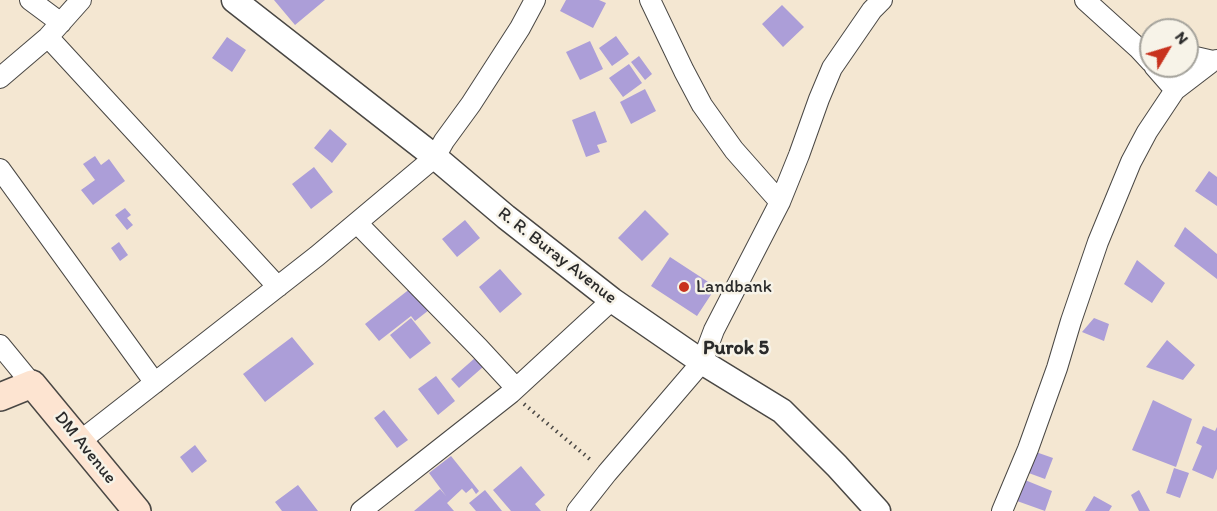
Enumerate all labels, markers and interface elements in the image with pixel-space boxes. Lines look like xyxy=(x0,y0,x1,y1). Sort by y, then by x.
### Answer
north arrow xyxy=(1139,18,1199,78)
text: N xyxy=(1171,28,1193,48)
street label: R. R. Buray Avenue xyxy=(493,203,621,309)
place label: Landbank xyxy=(696,276,772,298)
marker: Landbank xyxy=(677,280,691,294)
district label: Purok 5 xyxy=(703,337,769,361)
street label: DM Avenue xyxy=(49,407,121,489)

